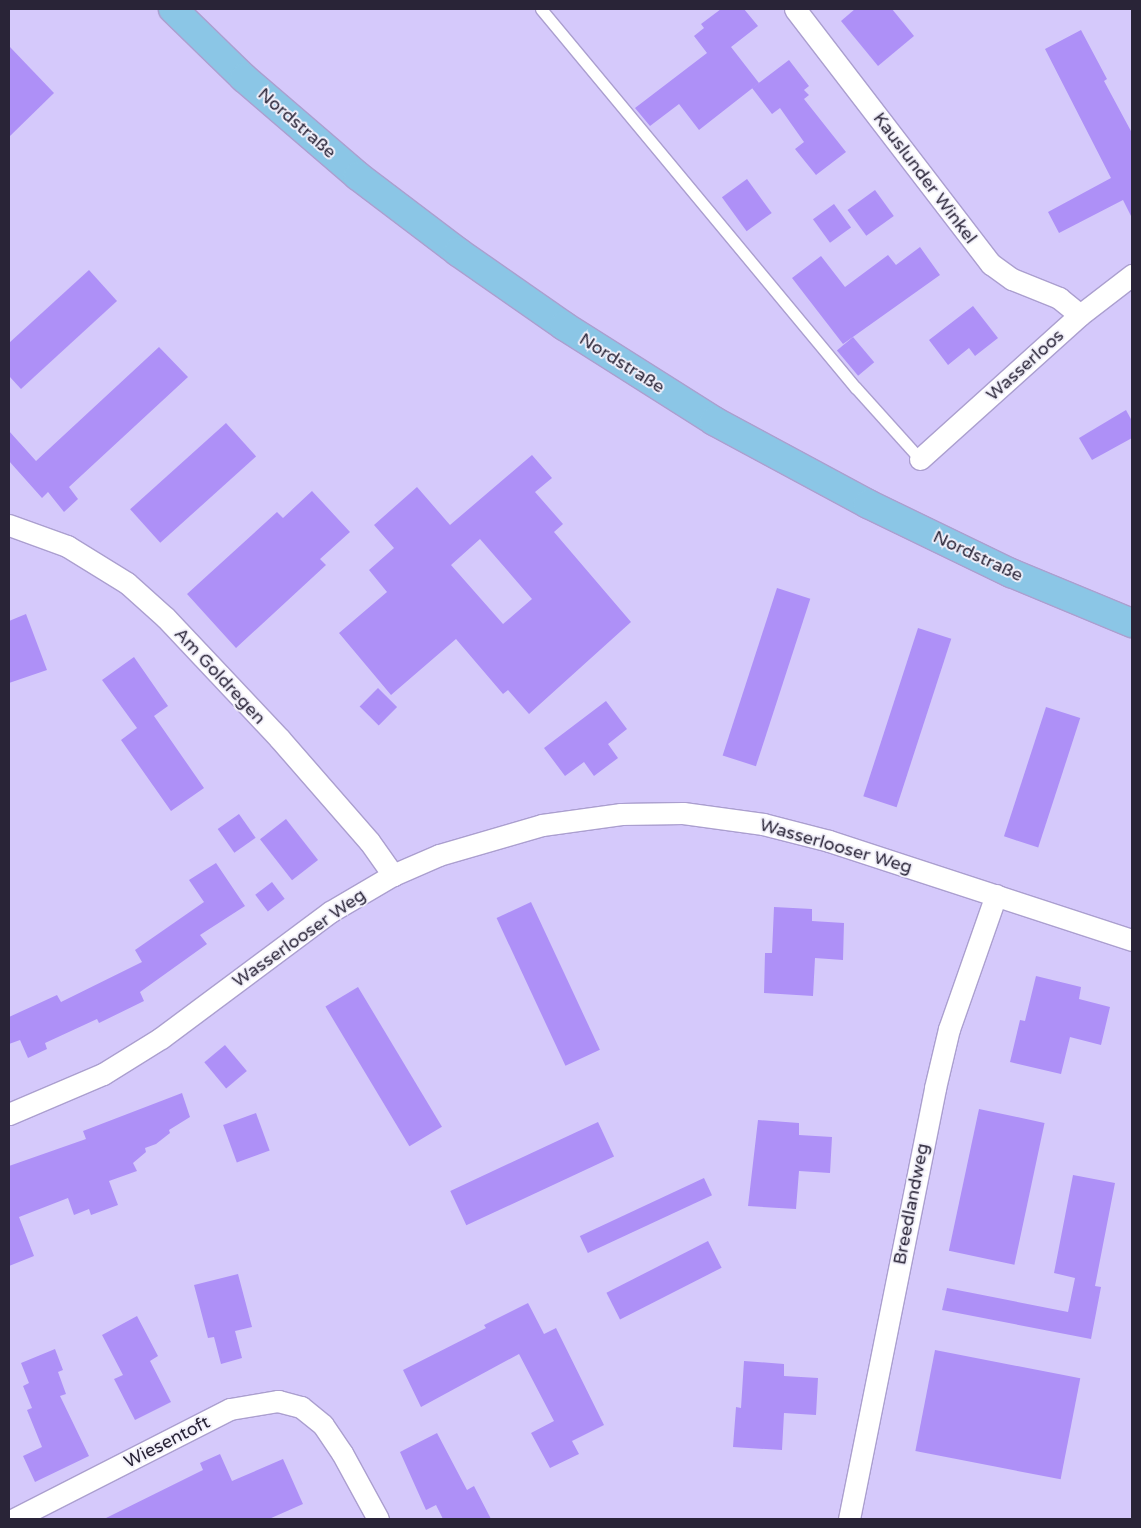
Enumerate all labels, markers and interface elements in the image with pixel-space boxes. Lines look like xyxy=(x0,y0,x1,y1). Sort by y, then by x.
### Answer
street label: Nordstraße xyxy=(253,83,341,163)
street label: Kauslunder Winkel xyxy=(869,108,981,248)
street label: Wasserloos xyxy=(982,325,1068,405)
street label: Nordstraße xyxy=(575,328,669,398)
street label: Nordstraße xyxy=(930,526,1026,586)
street label: Am Goldregen xyxy=(170,623,270,729)
street label: Wasserlooser Weg xyxy=(757,814,915,878)
street label: Wasserlooser Weg xyxy=(228,884,370,992)
street label: Breedlandweg xyxy=(889,1141,933,1267)
street label: Wiesentoft xyxy=(120,1411,214,1473)

